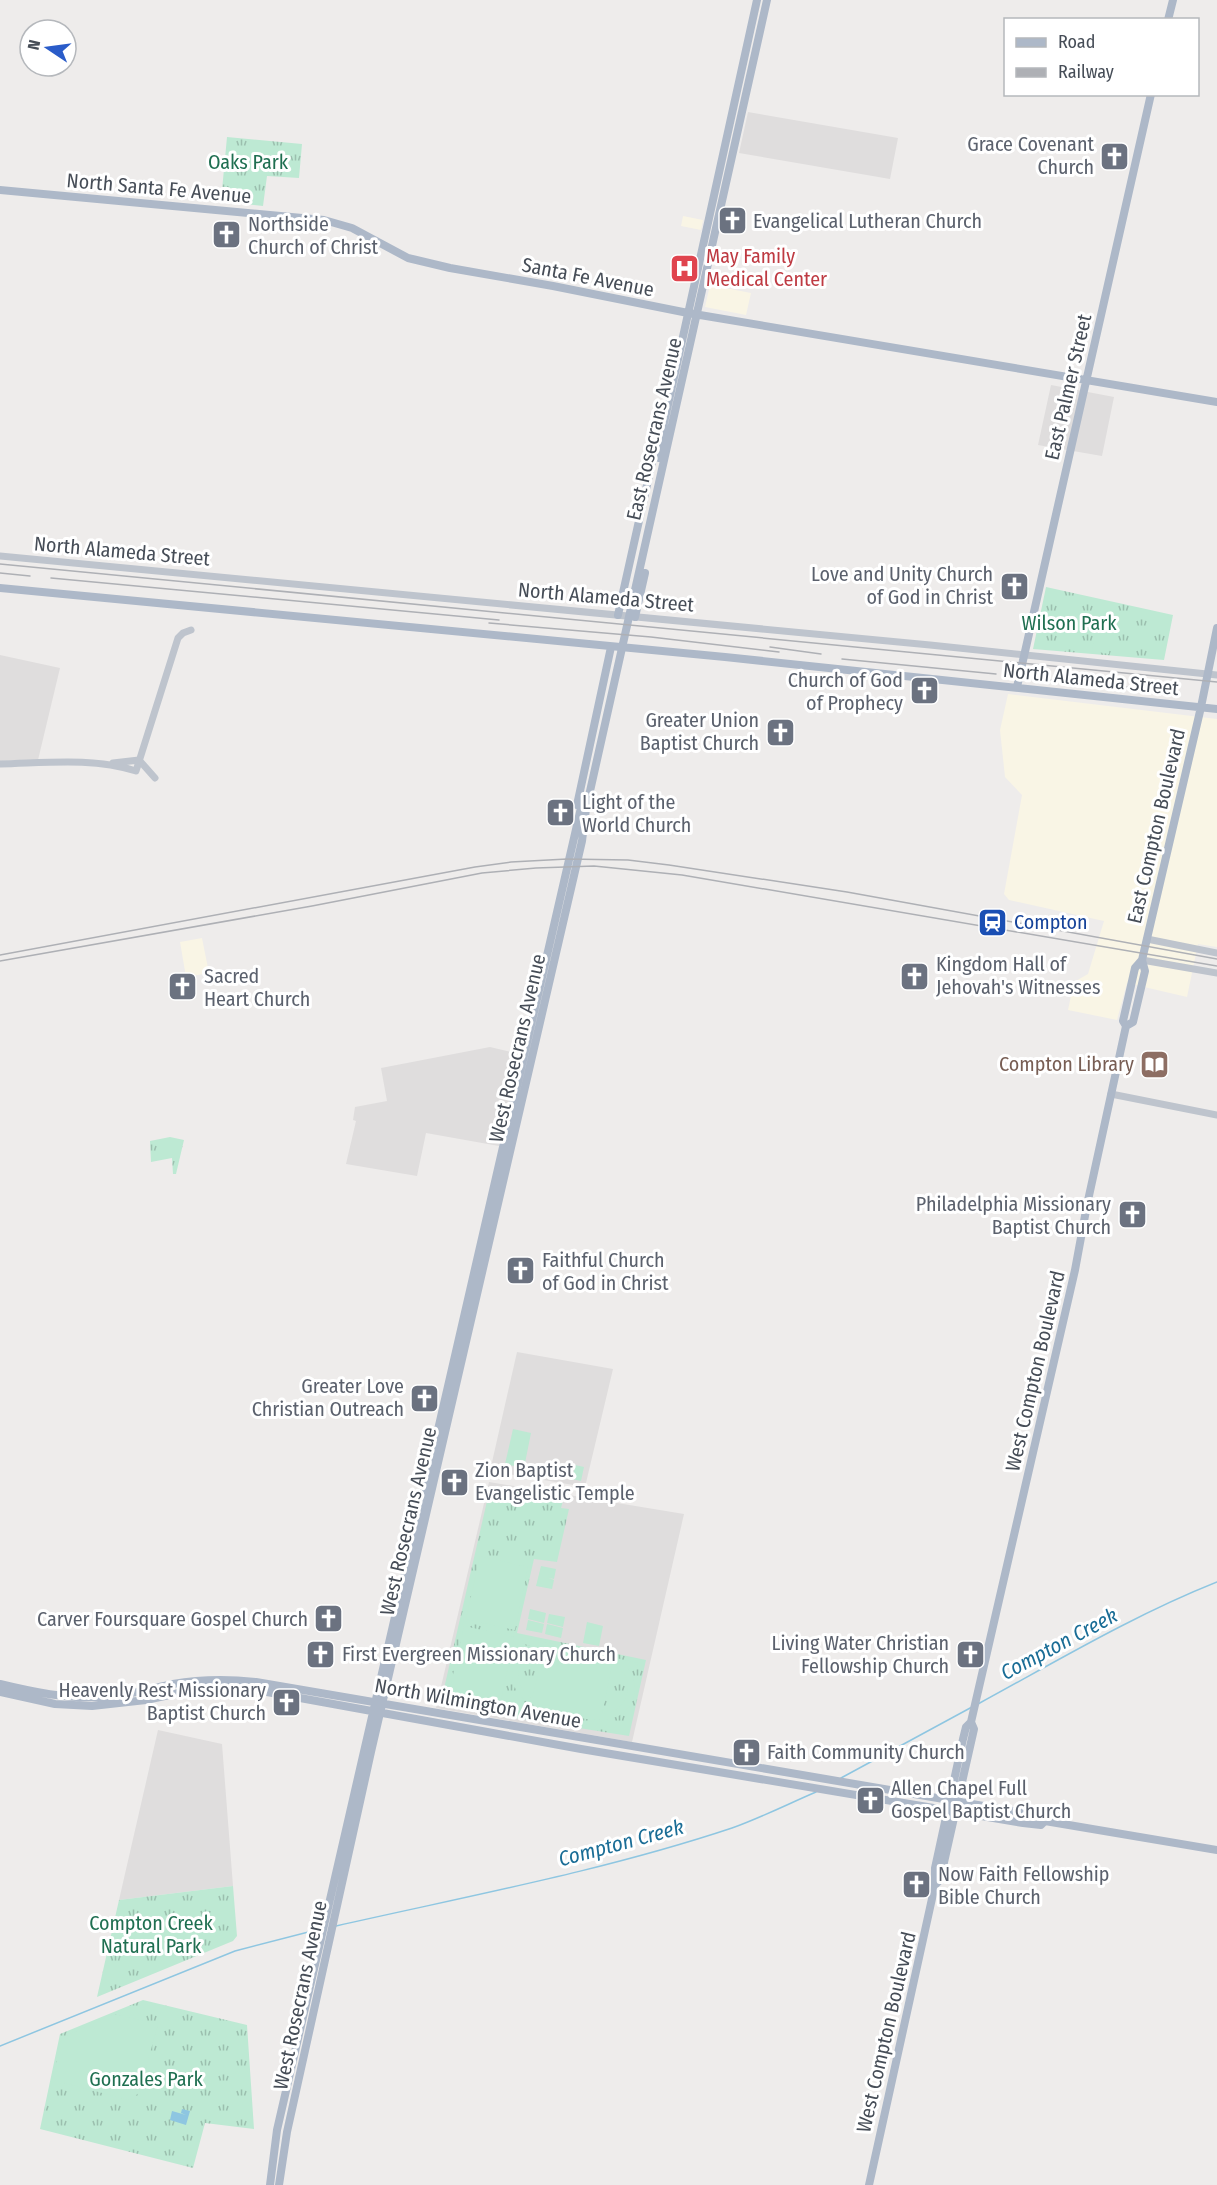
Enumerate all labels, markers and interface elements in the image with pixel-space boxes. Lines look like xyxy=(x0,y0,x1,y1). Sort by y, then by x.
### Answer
north arrow xyxy=(18,18,78,78)
legend xyxy=(1004,18,1199,96)
text: Road xyxy=(1058,31,1095,53)
text: N xyxy=(24,38,44,52)
text: Railway xyxy=(1058,61,1114,83)
place label: Grace Covenant Church xyxy=(967,132,1094,179)
church icon: Grace Covenant Church xyxy=(1099,140,1131,172)
park label: Oaks Park xyxy=(208,150,289,174)
street label: North Santa Fe Avenue xyxy=(66,168,252,208)
church icon: Evangelical Lutheran Church xyxy=(716,205,748,237)
place label: Evangelical Lutheran Church xyxy=(753,209,982,233)
place label: Northside Church of Christ xyxy=(248,212,379,259)
church icon: Northside Church of Christ xyxy=(211,219,243,251)
place label: May Family Medical Center xyxy=(706,244,827,291)
street label: Santa Fe Avenue xyxy=(520,252,656,302)
hospital icon: May Family Medical Center xyxy=(669,252,701,284)
street label: East Palmer Street xyxy=(1040,311,1097,462)
street label: East Rosecrans Avenue xyxy=(621,335,687,523)
street label: North Alameda Street xyxy=(33,531,211,571)
place label: Love and Unity Church of God in Christ xyxy=(811,562,993,609)
church icon: Love and Unity Church of God in Christ xyxy=(998,570,1030,602)
street label: North Alameda Street xyxy=(517,577,695,617)
park label: Wilson Park xyxy=(1021,611,1117,635)
street label: North Alameda Street xyxy=(1002,658,1181,700)
place label: Church of God of Prophecy xyxy=(788,668,903,715)
church icon: Church of God of Prophecy xyxy=(908,675,940,707)
place label: Greater Union Baptist Church xyxy=(640,708,759,755)
church icon: Greater Union Baptist Church xyxy=(764,716,796,748)
street label: East Compton Boulevard xyxy=(1122,726,1190,926)
place label: Light of the World Church xyxy=(582,790,691,837)
church icon: Light of the World Church xyxy=(545,797,577,829)
station icon: Compton xyxy=(977,906,1009,938)
place label: Compton xyxy=(1014,910,1088,934)
street label: West Rosecrans Avenue xyxy=(484,951,550,1145)
place label: Kingdom Hall of Jehovah's Witnesses xyxy=(936,952,1100,999)
church icon: Kingdom Hall of Jehovah's Witnesses xyxy=(899,960,931,992)
place label: Sacred Heart Church xyxy=(204,964,310,1011)
church icon: Sacred Heart Church xyxy=(167,971,199,1003)
library icon: Compton Library xyxy=(1139,1048,1171,1080)
place label: Compton Library xyxy=(999,1052,1134,1076)
place label: Philadelphia Missionary Baptist Church xyxy=(916,1192,1111,1239)
church icon: Philadelphia Missionary Baptist Church xyxy=(1116,1199,1148,1231)
place label: Faithful Church of God in Christ xyxy=(542,1248,669,1295)
church icon: Faithful Church of God in Christ xyxy=(505,1255,537,1287)
street label: West Compton Boulevard xyxy=(1000,1268,1070,1474)
place label: Greater Love Christian Outreach xyxy=(252,1374,404,1421)
church icon: Greater Love Christian Outreach xyxy=(409,1382,441,1414)
street label: West Rosecrans Avenue xyxy=(375,1424,441,1618)
place label: Zion Baptist Evangelistic Temple xyxy=(475,1458,635,1505)
church icon: Zion Baptist Evangelistic Temple xyxy=(438,1466,470,1498)
water label: Compton Creek xyxy=(996,1602,1122,1686)
church icon: Carver Foursquare Gospel Church xyxy=(313,1603,345,1635)
place label: Carver Foursquare Gospel Church xyxy=(37,1607,308,1631)
place label: Living Water Christian Fellowship Church xyxy=(772,1631,949,1678)
church icon: First Evergreen Missionary Church xyxy=(305,1638,337,1670)
church icon: Living Water Christian Fellowship Church xyxy=(954,1639,986,1671)
place label: First Evergreen Missionary Church xyxy=(342,1642,616,1666)
street label: North Wilmington Avenue xyxy=(373,1673,583,1733)
place label: Heavenly Rest Missionary Baptist Church xyxy=(59,1678,266,1725)
church icon: Heavenly Rest Missionary Baptist Church xyxy=(271,1686,303,1718)
church icon: Faith Community Church xyxy=(730,1736,762,1768)
place label: Faith Community Church xyxy=(767,1740,965,1764)
place label: Allen Chapel Full Gospel Baptist Church xyxy=(891,1776,1071,1823)
church icon: Allen Chapel Full Gospel Baptist Church xyxy=(854,1784,886,1816)
water label: Compton Creek xyxy=(555,1814,687,1872)
place label: Now Faith Fellowship Bible Church xyxy=(938,1862,1109,1909)
church icon: Now Faith Fellowship Bible Church xyxy=(901,1869,933,1901)
street label: West Rosecrans Avenue xyxy=(268,1898,332,2092)
park label: Compton Creek Natural Park xyxy=(89,1911,214,1958)
street label: West Compton Boulevard xyxy=(851,1929,921,2135)
park label: Gonzales Park xyxy=(89,2067,203,2091)

